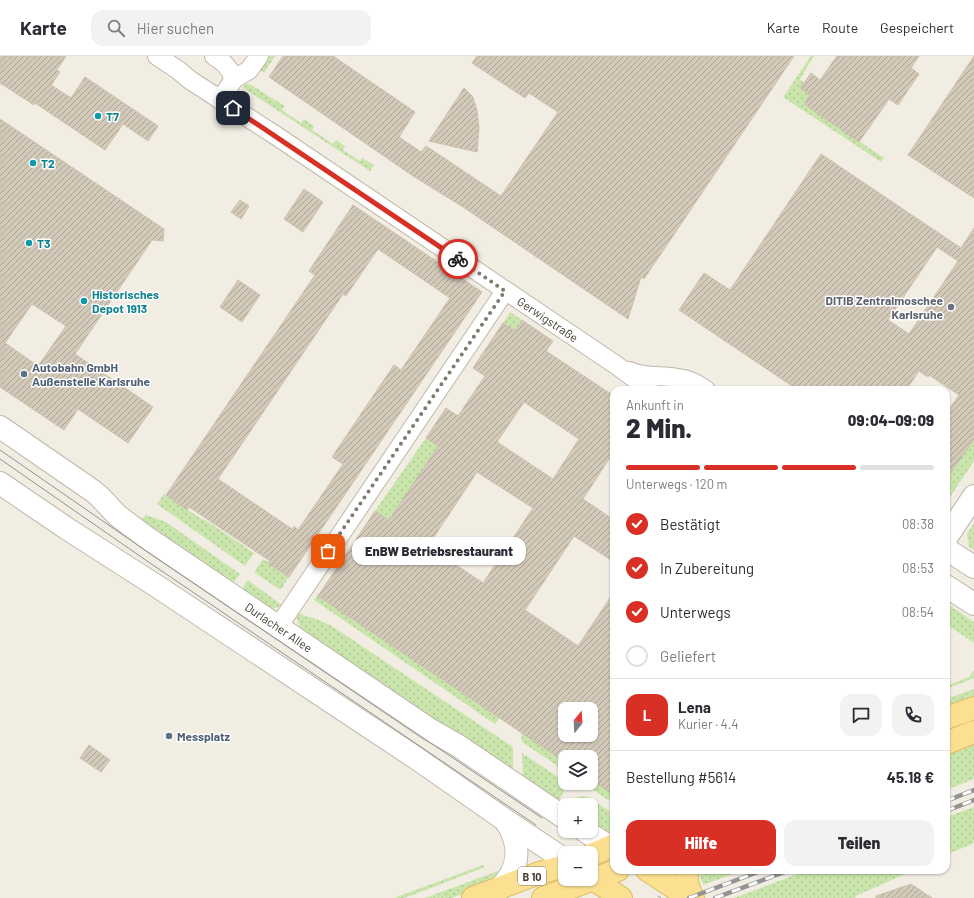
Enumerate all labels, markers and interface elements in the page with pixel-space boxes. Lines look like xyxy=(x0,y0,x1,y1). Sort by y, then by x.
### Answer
search box xyxy=(91,10,371,46)
text: Karte xyxy=(20,16,67,39)
icon: search xyxy=(105,17,127,39)
text: Hier suchen xyxy=(137,19,214,37)
text: Karte xyxy=(767,19,800,36)
text: Route xyxy=(822,19,858,36)
text: Gespeichert xyxy=(880,19,954,36)
pin xyxy=(216,91,250,125)
icon: home xyxy=(222,97,244,119)
place label: T7 xyxy=(106,109,119,123)
marker: T7 xyxy=(93,111,103,121)
place label: T2 xyxy=(41,156,55,170)
marker: T2 xyxy=(28,158,38,168)
place label: T3 xyxy=(37,236,51,250)
marker: T3 xyxy=(24,238,34,248)
courier xyxy=(438,239,478,279)
icon: bike xyxy=(447,248,469,270)
place label: Historisches Depot 1913 xyxy=(92,287,159,315)
place label: DITIB Zentralmoschee Karlsruhe xyxy=(825,293,943,321)
street label: Gerwigstraße xyxy=(515,294,581,344)
marker: Historisches Depot 1913 xyxy=(79,296,89,306)
marker: DITIB Zentralmoschee Karlsruhe xyxy=(946,302,956,312)
place label: Autobahn GmbH Außenstelle Karlsruhe xyxy=(32,360,151,388)
marker: Autobahn GmbH Außenstelle Karlsruhe xyxy=(19,369,29,379)
text: Ankunft in xyxy=(626,397,684,413)
text: 09:04–09:09 xyxy=(848,411,934,429)
text: 2 Min. xyxy=(626,412,692,443)
text: Unterwegs · 120 m xyxy=(626,476,727,492)
icon: check xyxy=(626,513,648,535)
text: Bestätigt xyxy=(660,515,720,533)
text: 08:38 xyxy=(902,516,934,532)
pin xyxy=(311,534,345,568)
callout: EnBW Betriebsrestaurant xyxy=(352,537,526,565)
icon: bag xyxy=(317,540,339,562)
text: EnBW Betriebsrestaurant xyxy=(365,543,513,559)
icon: check xyxy=(626,557,648,579)
text: In Zubereitung xyxy=(660,559,754,577)
text: 08:53 xyxy=(902,560,934,576)
street label: Durlacher Allee xyxy=(243,599,315,655)
icon: check xyxy=(626,601,648,623)
text: Unterwegs xyxy=(660,603,731,621)
text: 08:54 xyxy=(902,604,934,620)
text: Geliefert xyxy=(660,647,716,665)
button: chat xyxy=(840,694,882,736)
button: phone xyxy=(892,694,934,736)
text: Lena xyxy=(678,698,711,716)
north arrow xyxy=(558,702,598,742)
map controls xyxy=(558,702,598,886)
text: L xyxy=(643,706,651,724)
text: Kurier · 4.4 xyxy=(678,716,739,732)
place label: Messplatz xyxy=(177,729,231,743)
marker: Messplatz xyxy=(164,731,174,741)
button: layers xyxy=(558,750,598,790)
text: Bestellung #5614 xyxy=(626,768,736,786)
text: 45.18 € xyxy=(887,768,934,786)
button: + xyxy=(558,798,598,838)
button: Hilfe xyxy=(626,820,776,866)
button: Teilen xyxy=(784,820,934,866)
button: − xyxy=(558,846,598,886)
road number: B 10 xyxy=(518,867,546,885)

